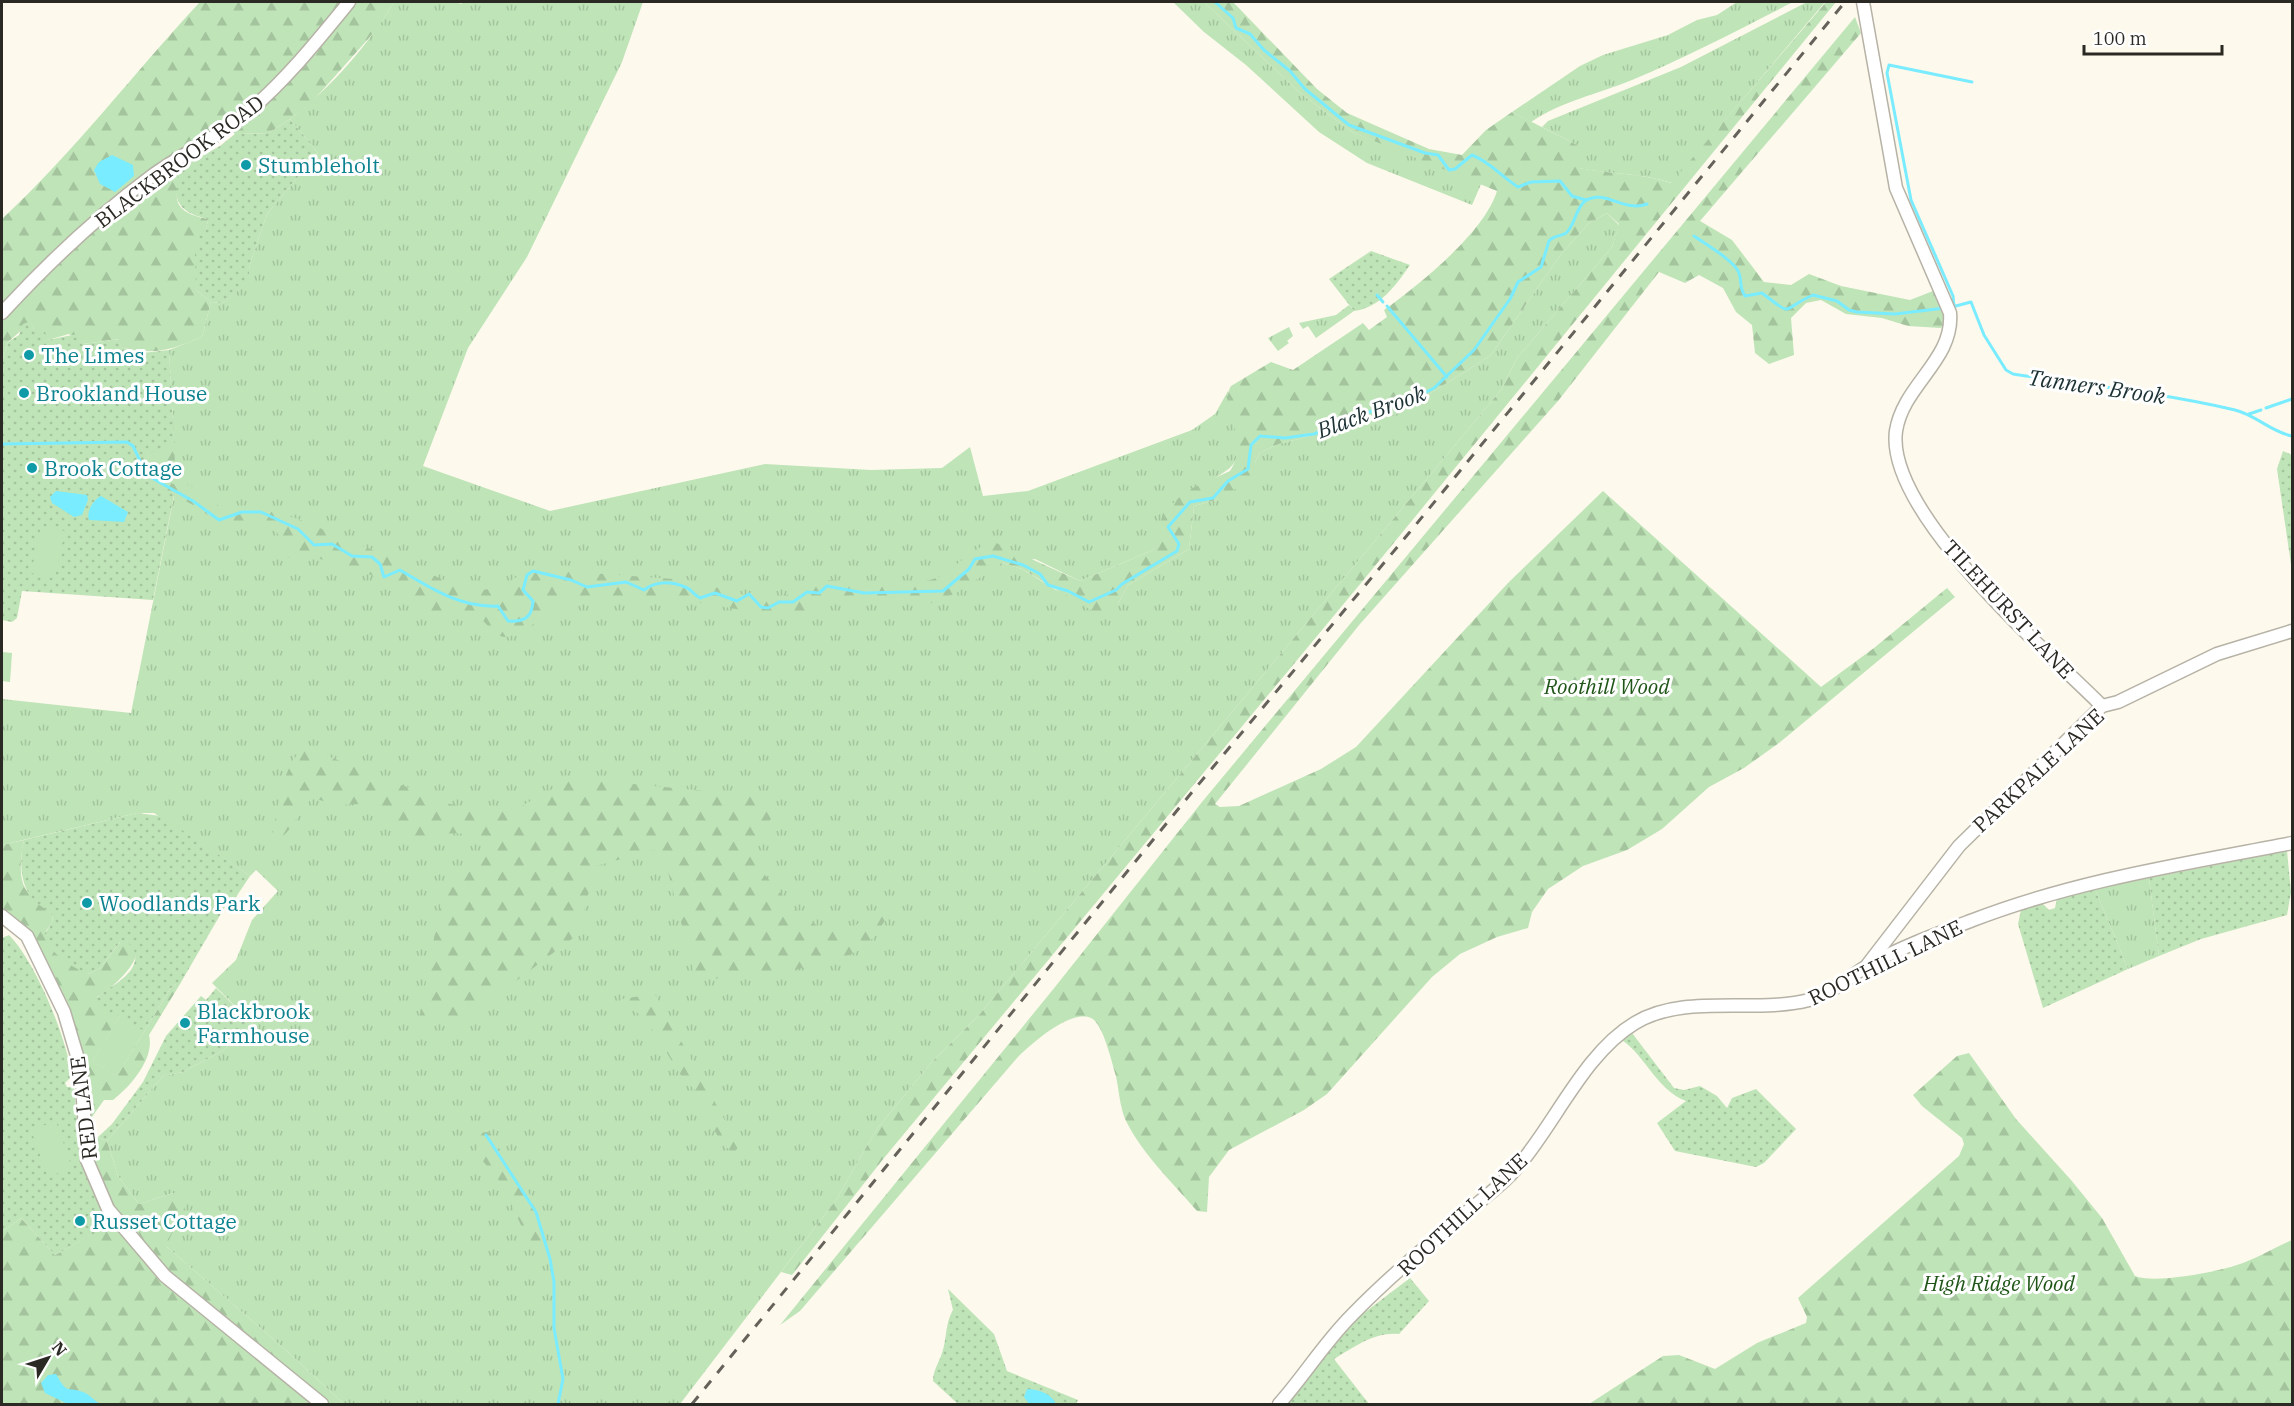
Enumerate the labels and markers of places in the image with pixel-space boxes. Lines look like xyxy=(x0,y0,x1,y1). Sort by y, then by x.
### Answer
place label: Stumbleholt xyxy=(258,151,380,179)
marker: Stumbleholt xyxy=(239,158,253,172)
place label: The Limes xyxy=(41,341,145,369)
marker: The Limes xyxy=(22,348,36,362)
place label: Brookland House xyxy=(36,379,207,407)
marker: Brookland House xyxy=(17,386,31,400)
place label: Brook Cottage xyxy=(44,454,182,482)
marker: Brook Cottage xyxy=(25,461,39,475)
place label: Woodlands Park xyxy=(99,889,261,917)
marker: Woodlands Park xyxy=(80,896,94,910)
place label: Blackbrook Farmhouse xyxy=(197,997,311,1049)
marker: Blackbrook Farmhouse xyxy=(178,1016,192,1030)
place label: Russet Cottage xyxy=(92,1207,237,1235)
marker: Russet Cottage xyxy=(73,1214,87,1228)

